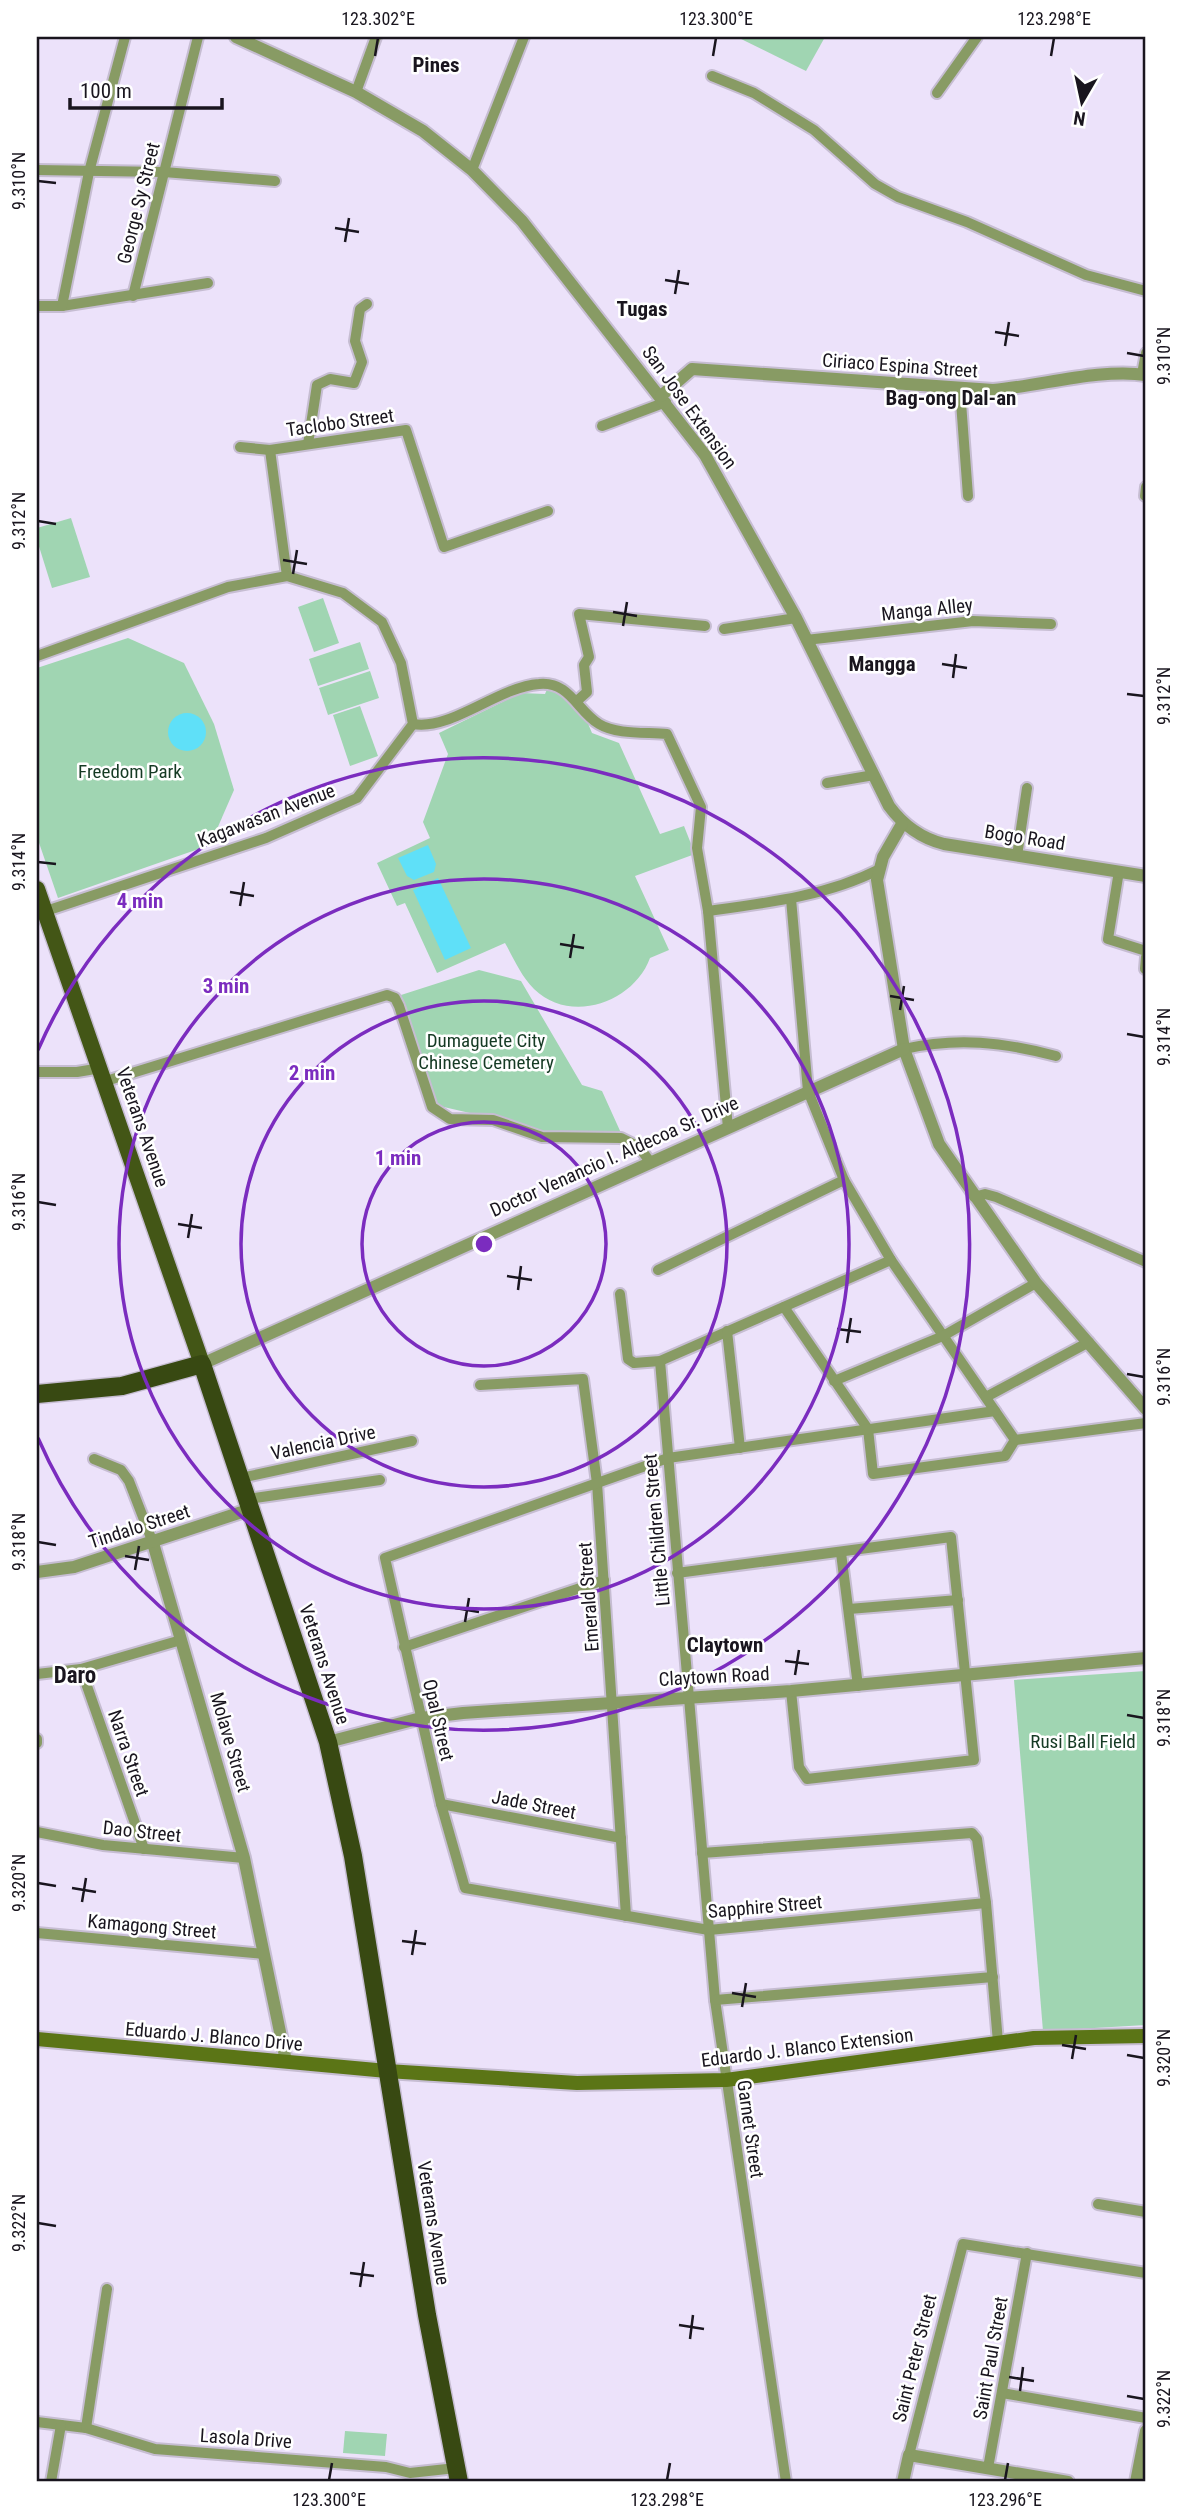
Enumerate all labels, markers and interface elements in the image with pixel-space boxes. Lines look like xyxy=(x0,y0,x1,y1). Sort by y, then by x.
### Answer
text: 123.302°E xyxy=(341,8,415,29)
text: 123.300°E xyxy=(679,8,753,29)
text: 123.298°E xyxy=(1017,8,1091,29)
district label: Pines xyxy=(412,53,460,77)
scale bar xyxy=(70,66,222,110)
north arrow xyxy=(1046,66,1116,136)
text: 100 m xyxy=(80,79,132,103)
text: N xyxy=(1072,106,1087,131)
street label: George Sy Street xyxy=(112,140,165,266)
text: 9.310°N xyxy=(8,152,29,210)
district label: Tugas xyxy=(616,297,668,321)
text: 9.310°N xyxy=(1153,327,1174,385)
street label: San Jose Extension xyxy=(637,341,742,473)
street label: Ciriaco Espina Street xyxy=(821,349,979,382)
district label: Bag-ong Dal-an xyxy=(886,386,1016,410)
street label: Taclobo Street xyxy=(285,404,395,441)
text: 9.312°N xyxy=(8,492,29,550)
street label: Manga Alley xyxy=(880,593,974,626)
district label: Mangga xyxy=(848,652,916,676)
text: 9.312°N xyxy=(1153,667,1174,725)
park label: Freedom Park xyxy=(78,760,182,783)
street label: Kagawasan Avenue xyxy=(194,779,338,852)
street label: Bogo Road xyxy=(983,820,1067,855)
text: 9.314°N xyxy=(8,833,29,891)
text: 4 min xyxy=(117,889,163,913)
text: 3 min xyxy=(203,974,249,998)
text: 9.314°N xyxy=(1153,1008,1174,1066)
park label: Dumaguete City Chinese Cemetery xyxy=(418,1029,554,1074)
text: 2 min xyxy=(289,1061,335,1085)
street label: Veterans Avenue xyxy=(111,1064,174,1190)
street label: Doctor Venancio I. Aldecoa Sr. Drive xyxy=(487,1091,742,1222)
text: 1 min xyxy=(375,1146,421,1170)
text: 9.316°N xyxy=(8,1173,29,1231)
centre of rings xyxy=(472,1232,496,1256)
text: 9.316°N xyxy=(1153,1348,1174,1406)
street label: Valencia Drive xyxy=(269,1420,378,1465)
street label: Little Children Street xyxy=(638,1453,675,1607)
street label: Tindalo Street xyxy=(86,1499,193,1554)
text: 9.318°N xyxy=(8,1513,29,1571)
street label: Emerald Street xyxy=(573,1541,604,1653)
street label: Veterans Avenue xyxy=(294,1601,355,1727)
district label: Claytown xyxy=(687,1633,763,1657)
district label: Daro xyxy=(54,1662,96,1689)
street label: Claytown Road xyxy=(658,1662,770,1691)
street label: Opal Street xyxy=(418,1677,459,1763)
street label: Molave Street xyxy=(205,1689,256,1795)
text: 9.318°N xyxy=(1153,1689,1174,1747)
street label: Narra Street xyxy=(103,1707,154,1799)
park label: Rusi Ball Field xyxy=(1030,1730,1136,1753)
street label: Jade Street xyxy=(490,1785,578,1824)
street label: Dao Street xyxy=(102,1816,182,1847)
text: 9.320°N xyxy=(8,1854,29,1912)
street label: Sapphire Street xyxy=(707,1890,823,1923)
street label: Kamagong Street xyxy=(87,1909,217,1944)
street label: Eduardo J. Blanco Drive xyxy=(124,2017,304,2056)
street label: Eduardo J. Blanco Extension xyxy=(700,2023,914,2072)
text: 9.320°N xyxy=(1153,2029,1174,2087)
street label: Garnet Street xyxy=(732,2079,769,2180)
street label: Veterans Avenue xyxy=(412,2159,455,2287)
text: 9.322°N xyxy=(8,2194,29,2252)
street label: Saint Peter Street xyxy=(887,2292,941,2424)
street label: Saint Paul Street xyxy=(968,2295,1013,2421)
text: 9.322°N xyxy=(1153,2370,1174,2428)
street label: Lasola Drive xyxy=(199,2424,293,2453)
text: 123.300°E xyxy=(292,2489,366,2510)
text: 123.298°E xyxy=(630,2489,704,2510)
text: 123.296°E xyxy=(968,2489,1042,2510)

